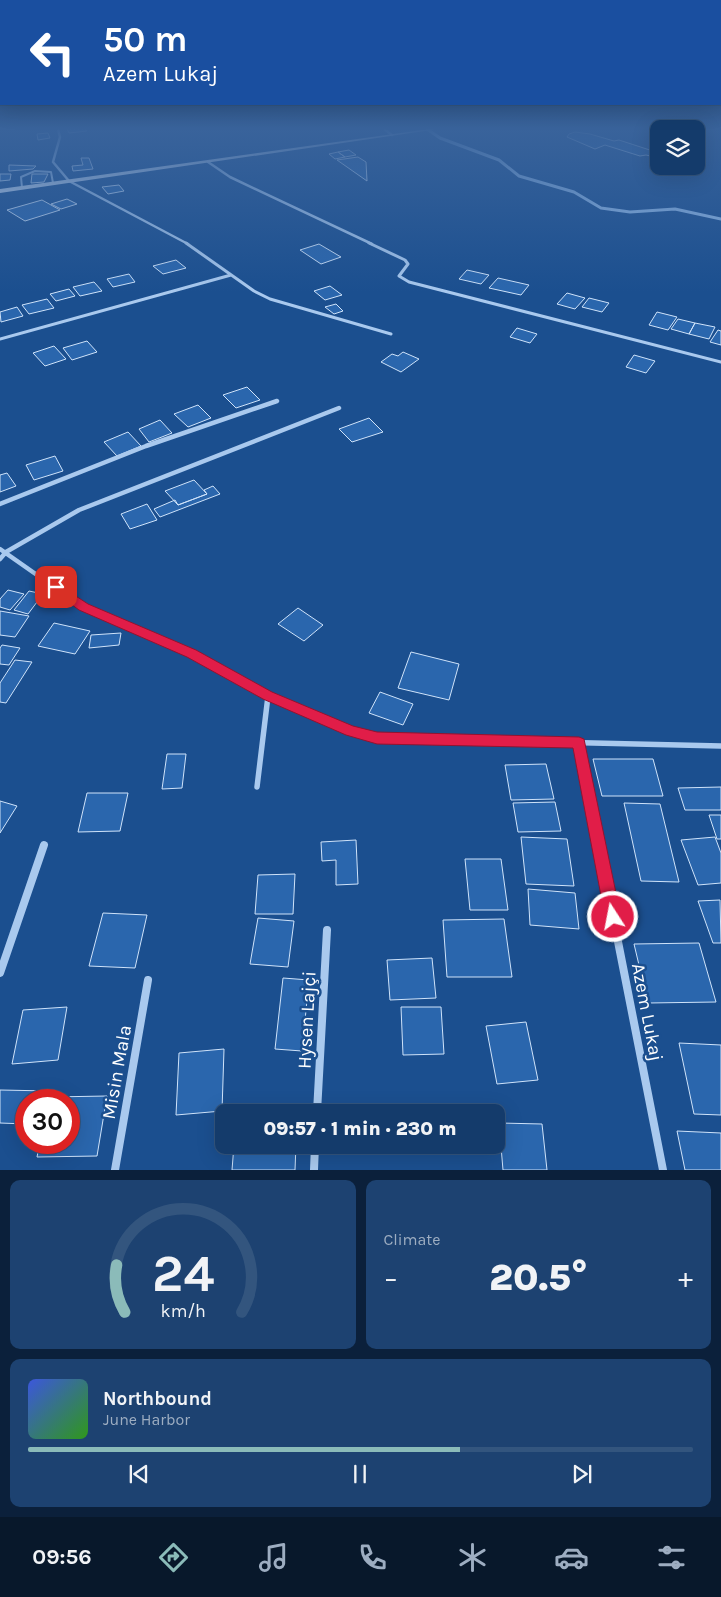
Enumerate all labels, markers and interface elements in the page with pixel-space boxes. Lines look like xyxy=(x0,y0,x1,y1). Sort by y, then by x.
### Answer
text: 50 m xyxy=(103,19,188,60)
icon: left xyxy=(20,20,85,85)
text: Azem Lukaj xyxy=(103,61,218,87)
map controls xyxy=(650,120,705,175)
button: layers xyxy=(650,120,705,175)
pin xyxy=(35,566,77,608)
icon: arrive xyxy=(42,573,70,601)
position arrow xyxy=(586,890,638,942)
street label: Azem Lukaj xyxy=(627,961,667,1063)
street label: Hysen Lajçi xyxy=(293,971,321,1070)
street label: Misin Mala xyxy=(98,1023,136,1121)
speed limit sign: 30 xyxy=(15,1089,80,1154)
text: 09:57 · 1 min · 230 m xyxy=(264,1118,456,1140)
text: Climate xyxy=(384,1230,441,1249)
text: 24 xyxy=(152,1243,214,1304)
text: 20.5° xyxy=(489,1255,588,1300)
text: − xyxy=(384,1261,398,1294)
text: + xyxy=(678,1261,693,1294)
text: km/h xyxy=(160,1301,205,1322)
text: Northbound xyxy=(103,1388,212,1410)
text: June Harbor xyxy=(103,1410,190,1429)
icon: previous xyxy=(125,1460,153,1488)
icon: pause xyxy=(346,1460,374,1488)
icon: next xyxy=(568,1460,596,1488)
icon: directions xyxy=(156,1540,191,1575)
icon: music xyxy=(256,1540,291,1575)
icon: phone xyxy=(355,1540,390,1575)
icon: climate xyxy=(455,1540,490,1575)
icon: car xyxy=(554,1540,589,1575)
icon: filters xyxy=(654,1540,689,1575)
text: 09:56 xyxy=(32,1544,92,1570)

